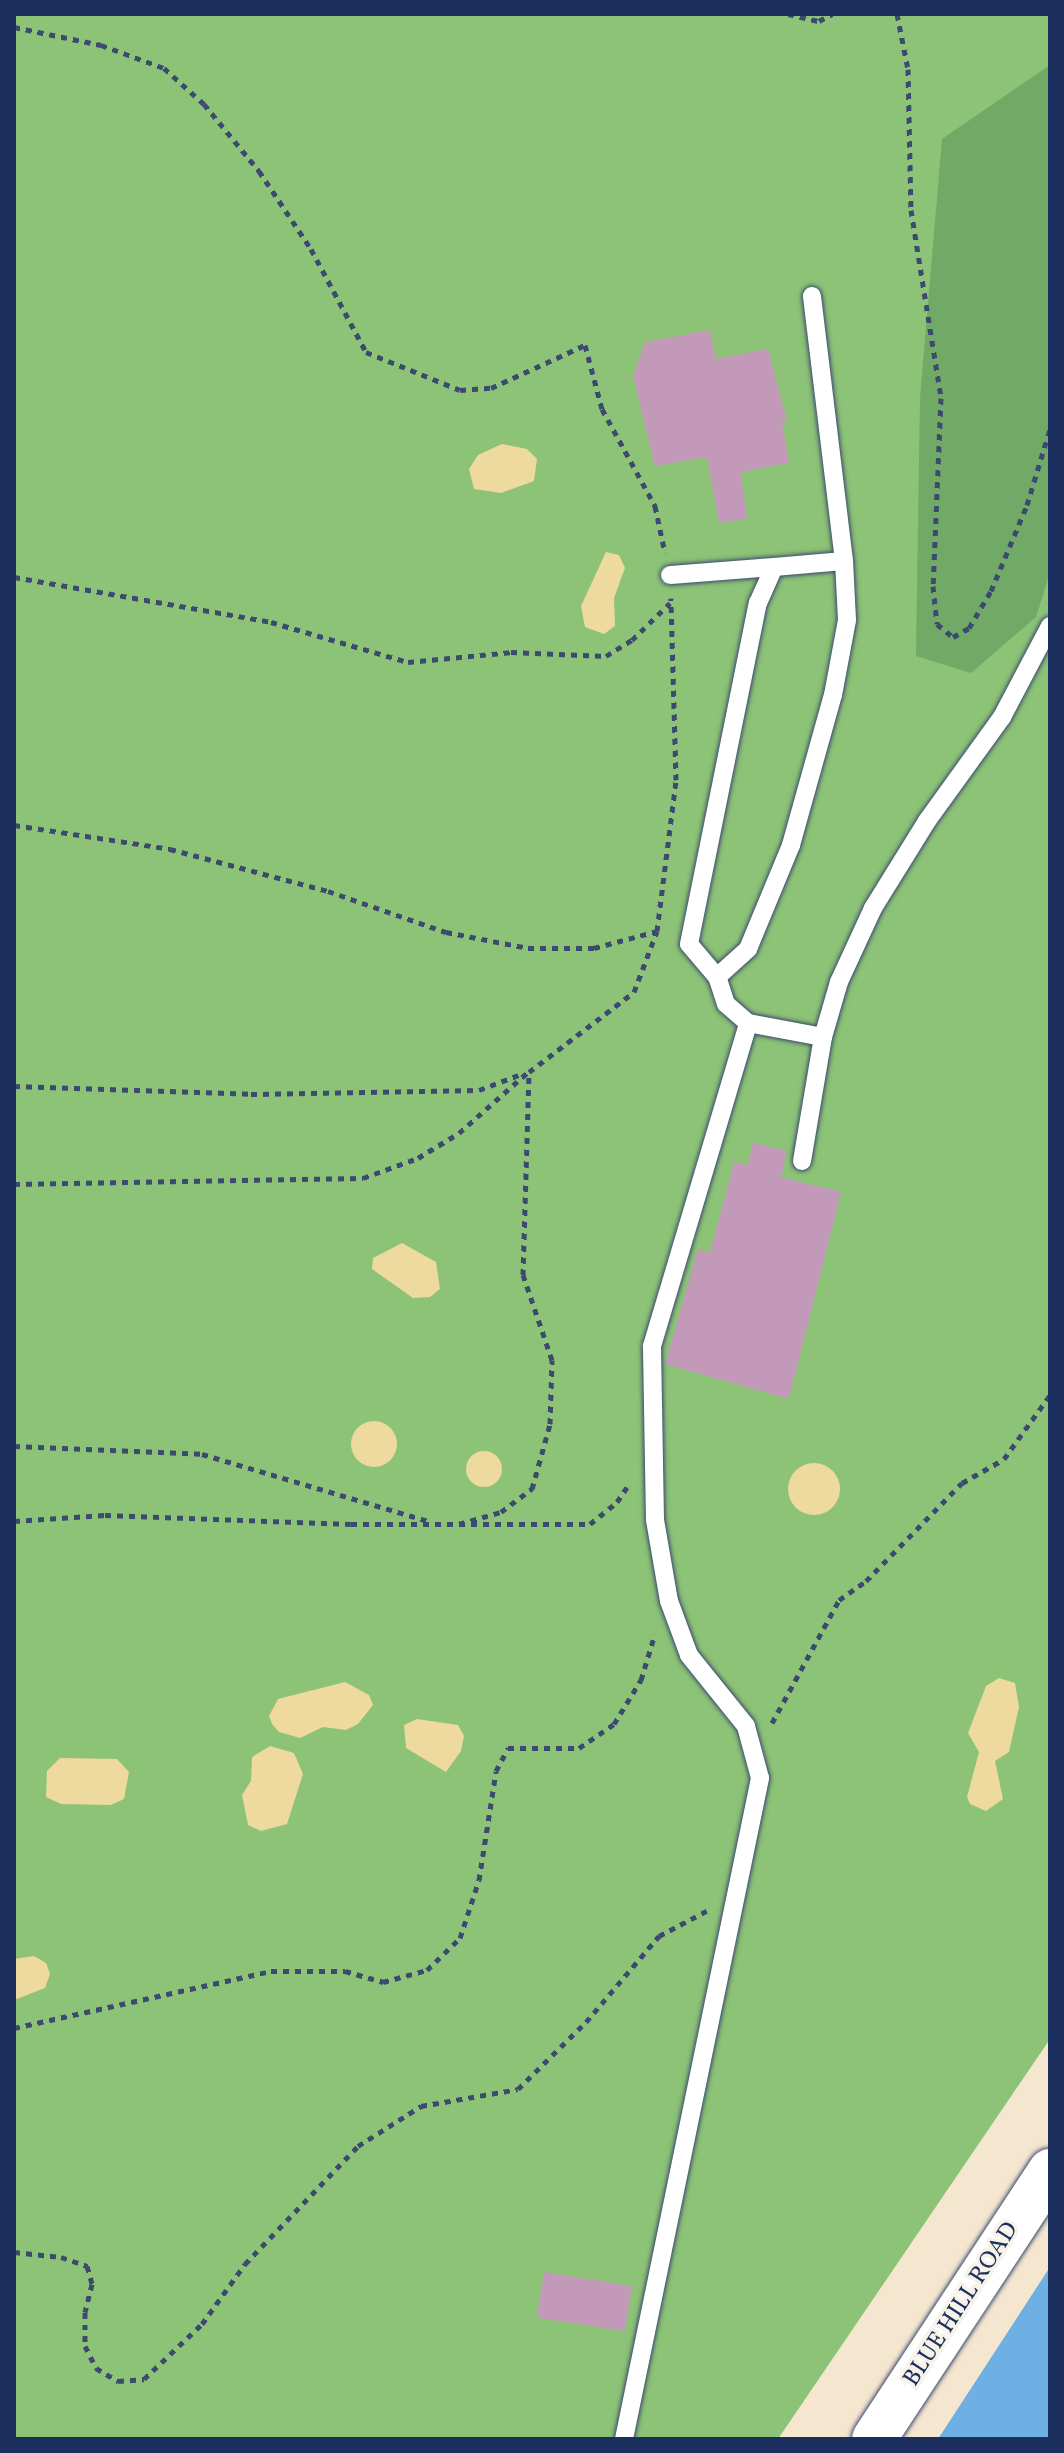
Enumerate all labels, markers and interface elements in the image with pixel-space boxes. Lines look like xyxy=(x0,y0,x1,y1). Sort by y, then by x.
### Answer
street label: BLUE HILL ROAD xyxy=(898,2218,1026,2392)

